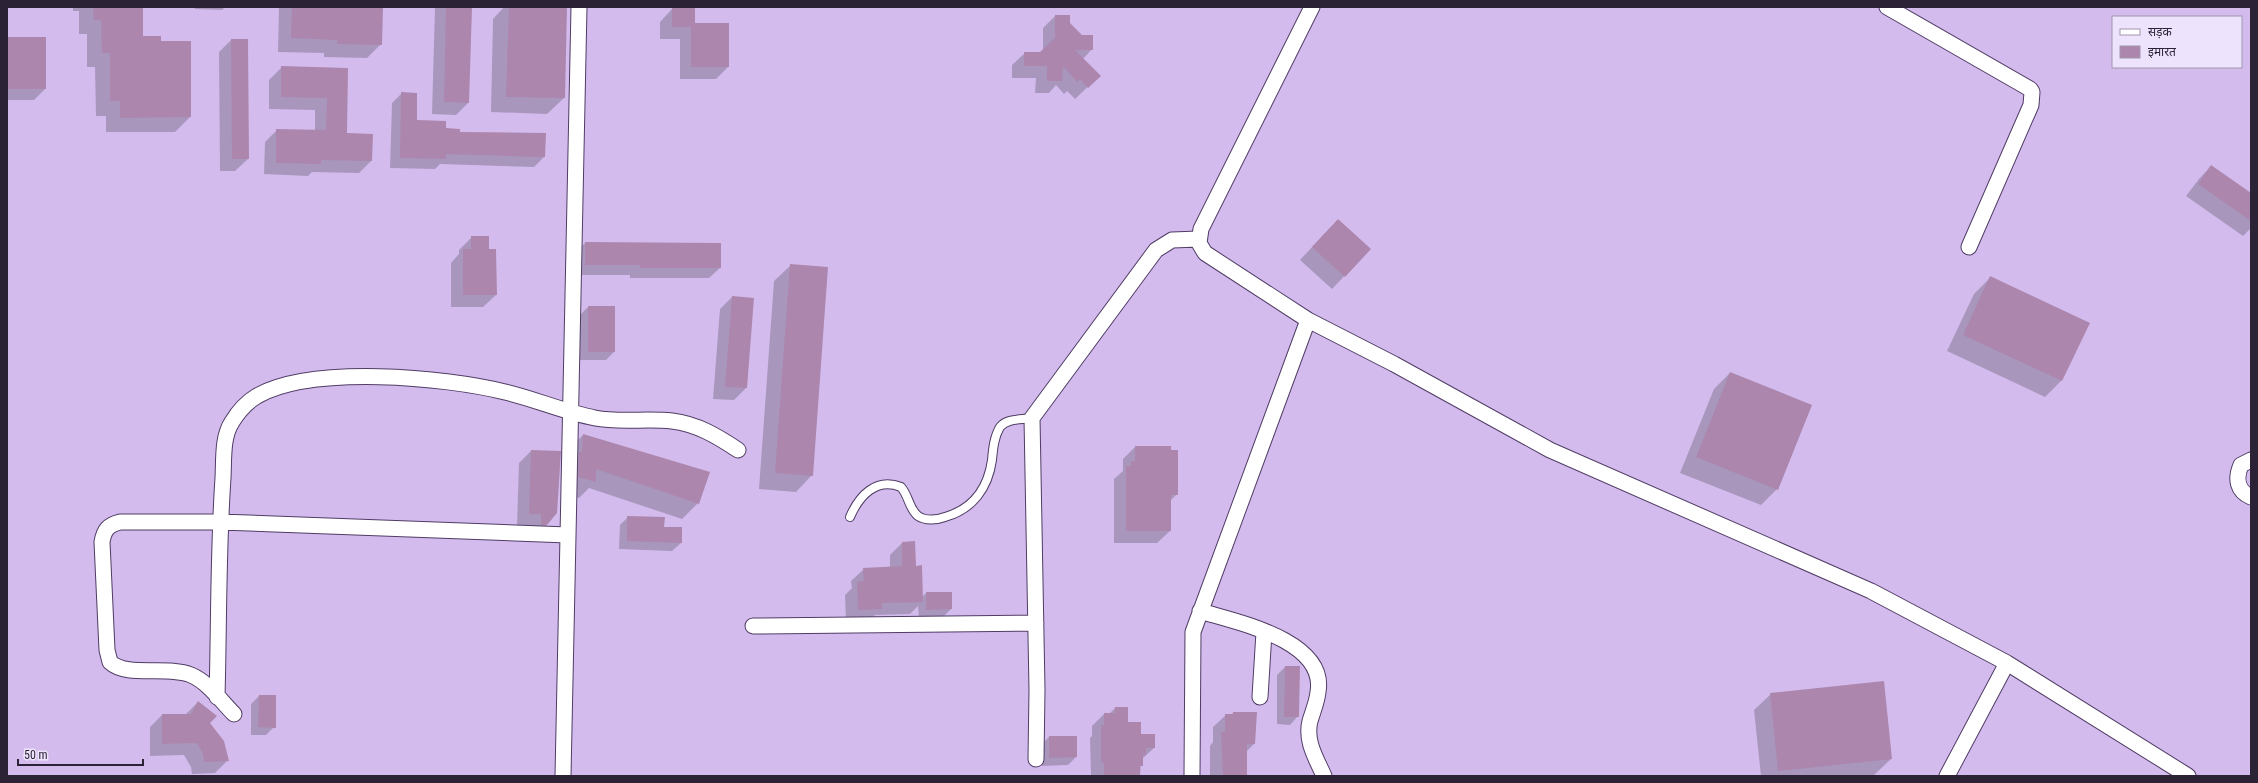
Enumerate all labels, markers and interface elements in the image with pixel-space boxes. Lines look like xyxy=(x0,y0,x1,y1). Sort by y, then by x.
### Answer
legend xyxy=(2112,16,2242,68)
text: सड़क xyxy=(2148,25,2173,39)
text: इमारत xyxy=(2148,45,2177,59)
scale bar xyxy=(18,741,143,767)
text: 50 m xyxy=(24,748,48,762)

